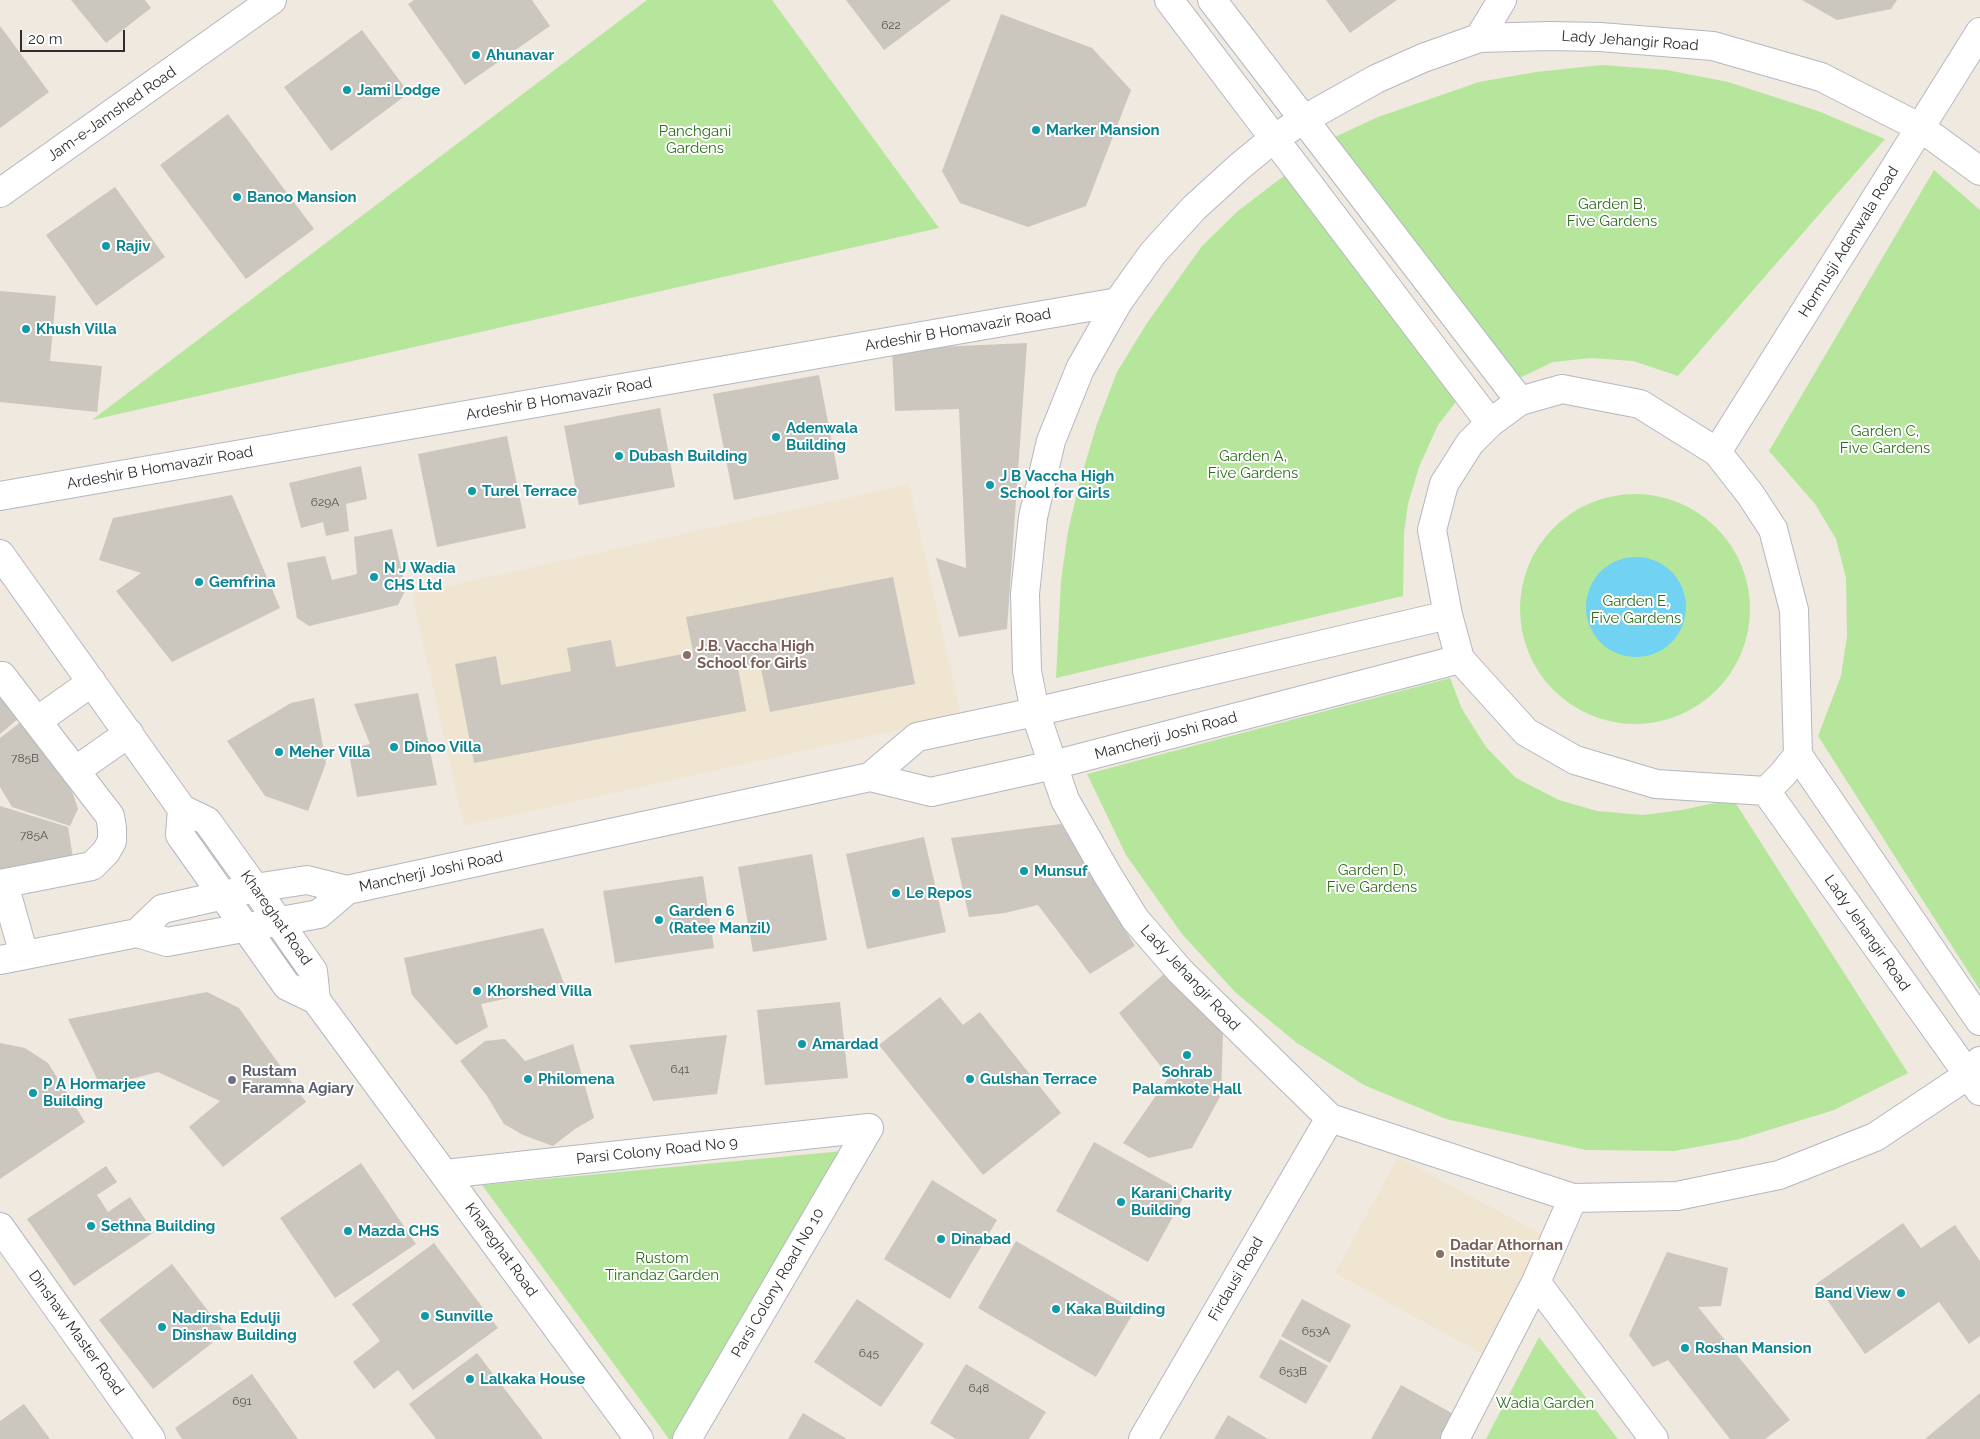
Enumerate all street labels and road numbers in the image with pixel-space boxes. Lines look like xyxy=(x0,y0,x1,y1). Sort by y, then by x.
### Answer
street label: Lady Jehangir Road xyxy=(1561,27,1699,55)
street label: Jam-e-Jamshed Road xyxy=(44,63,180,165)
street label: Hormusji Adenwala Road xyxy=(1795,163,1903,321)
street label: Ardeshir B Homavazir Road xyxy=(863,305,1053,355)
street label: Ardeshir B Homavazir Road xyxy=(464,374,654,424)
street label: Ardeshir B Homavazir Road xyxy=(65,443,255,493)
street label: Mancherji Joshi Road xyxy=(1093,708,1239,764)
street label: Mancherji Joshi Road xyxy=(357,848,505,896)
street label: Khareghat Road xyxy=(237,867,315,969)
street label: Lady Jehangir Road xyxy=(1820,872,1914,994)
street label: Lady Jehangir Road xyxy=(1137,922,1243,1034)
street label: Parsi Colony Road No 9 xyxy=(575,1134,739,1168)
street label: Khareghat Road xyxy=(461,1200,541,1300)
street label: Parsi Colony Road No 10 xyxy=(728,1205,828,1361)
street label: Firdausi Road xyxy=(1205,1234,1267,1324)
street label: Dinshaw Master Road xyxy=(25,1267,127,1399)

